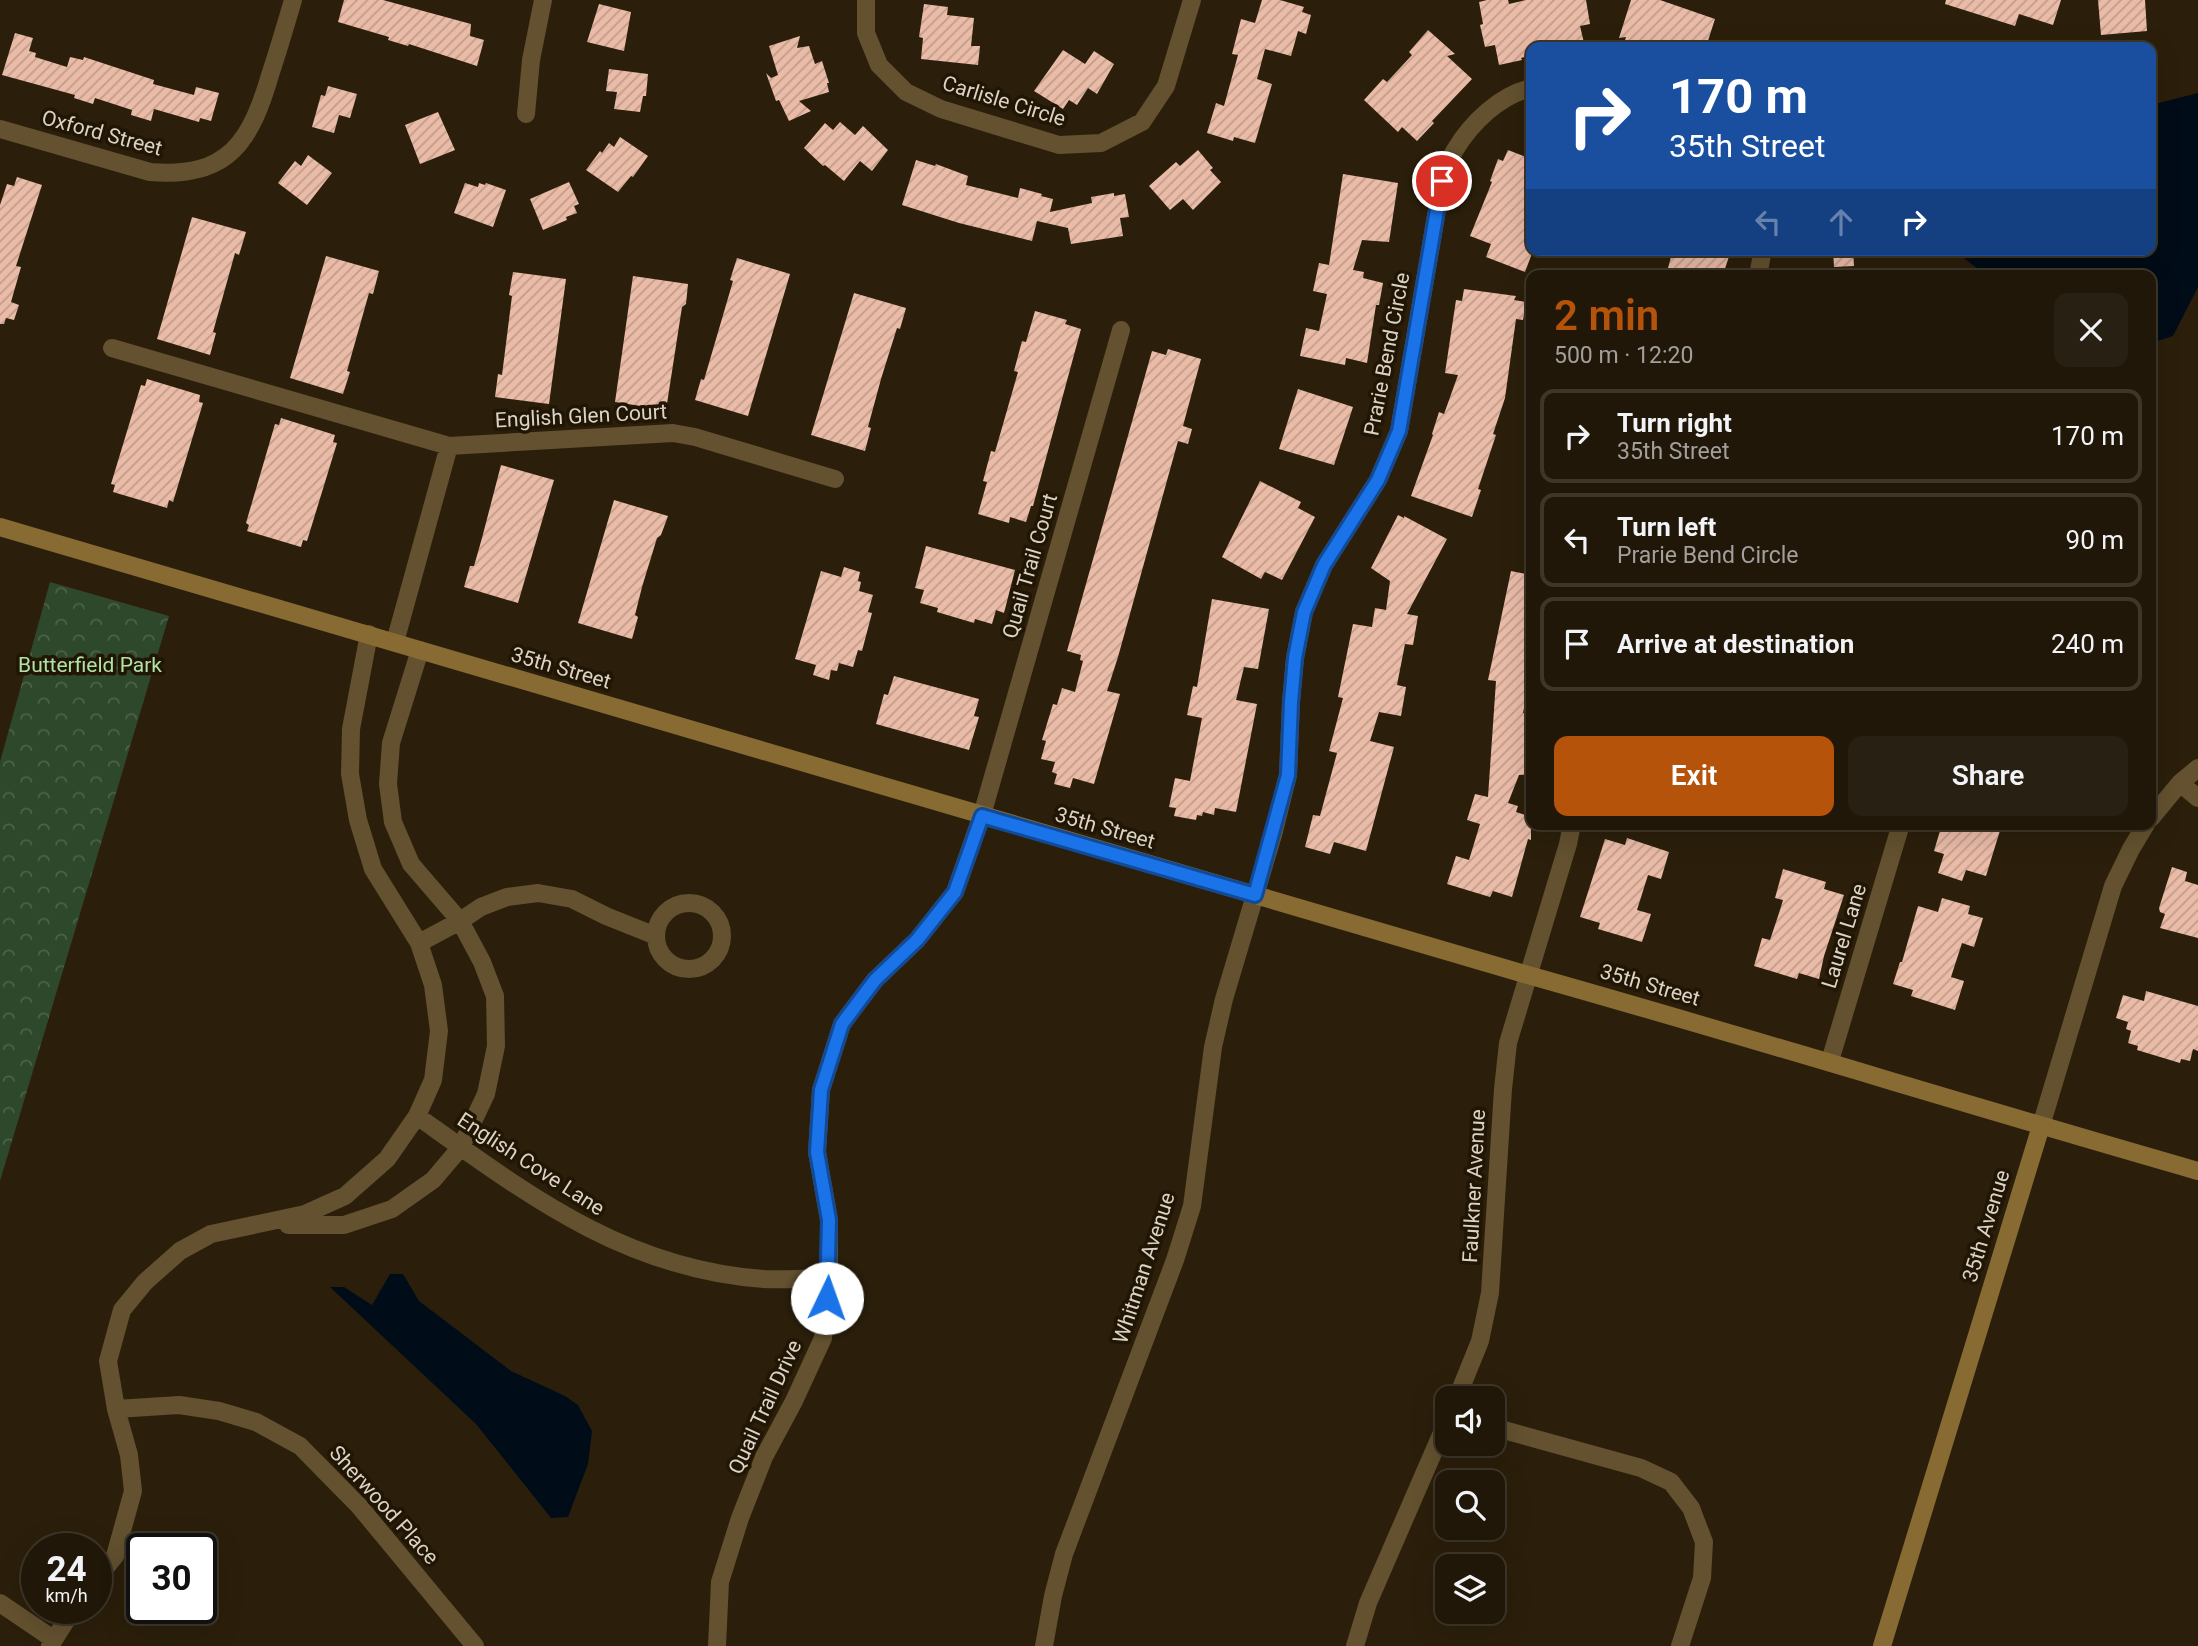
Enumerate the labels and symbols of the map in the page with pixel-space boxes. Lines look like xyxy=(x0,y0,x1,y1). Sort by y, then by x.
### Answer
street label: Carlisle Circle xyxy=(939,71,1069,131)
street label: Oxford Street xyxy=(39,105,165,161)
pin xyxy=(1412,151,1472,211)
street label: Prarie Bend Circle xyxy=(1359,270,1415,438)
street label: English Glen Court xyxy=(494,400,668,432)
street label: Quail Trail Court xyxy=(998,491,1062,641)
street label: 35th Street xyxy=(508,642,614,694)
park label: Butterfield Park xyxy=(18,653,162,677)
street label: 35th Street xyxy=(1052,802,1158,854)
street label: Laurel Lane xyxy=(1817,881,1871,991)
street label: 35th Street xyxy=(1597,959,1703,1011)
street label: English Cove Lane xyxy=(453,1108,609,1220)
street label: Faulkner Avenue xyxy=(1458,1109,1490,1263)
street label: 35th Avenue xyxy=(1958,1167,2014,1285)
street label: Whitman Avenue xyxy=(1108,1189,1180,1347)
position arrow xyxy=(790,1261,864,1335)
street label: Quail Trail Drive xyxy=(723,1336,807,1478)
street label: Sherwood Place xyxy=(325,1441,443,1569)
speed limit sign: 30 xyxy=(126,1533,217,1624)

